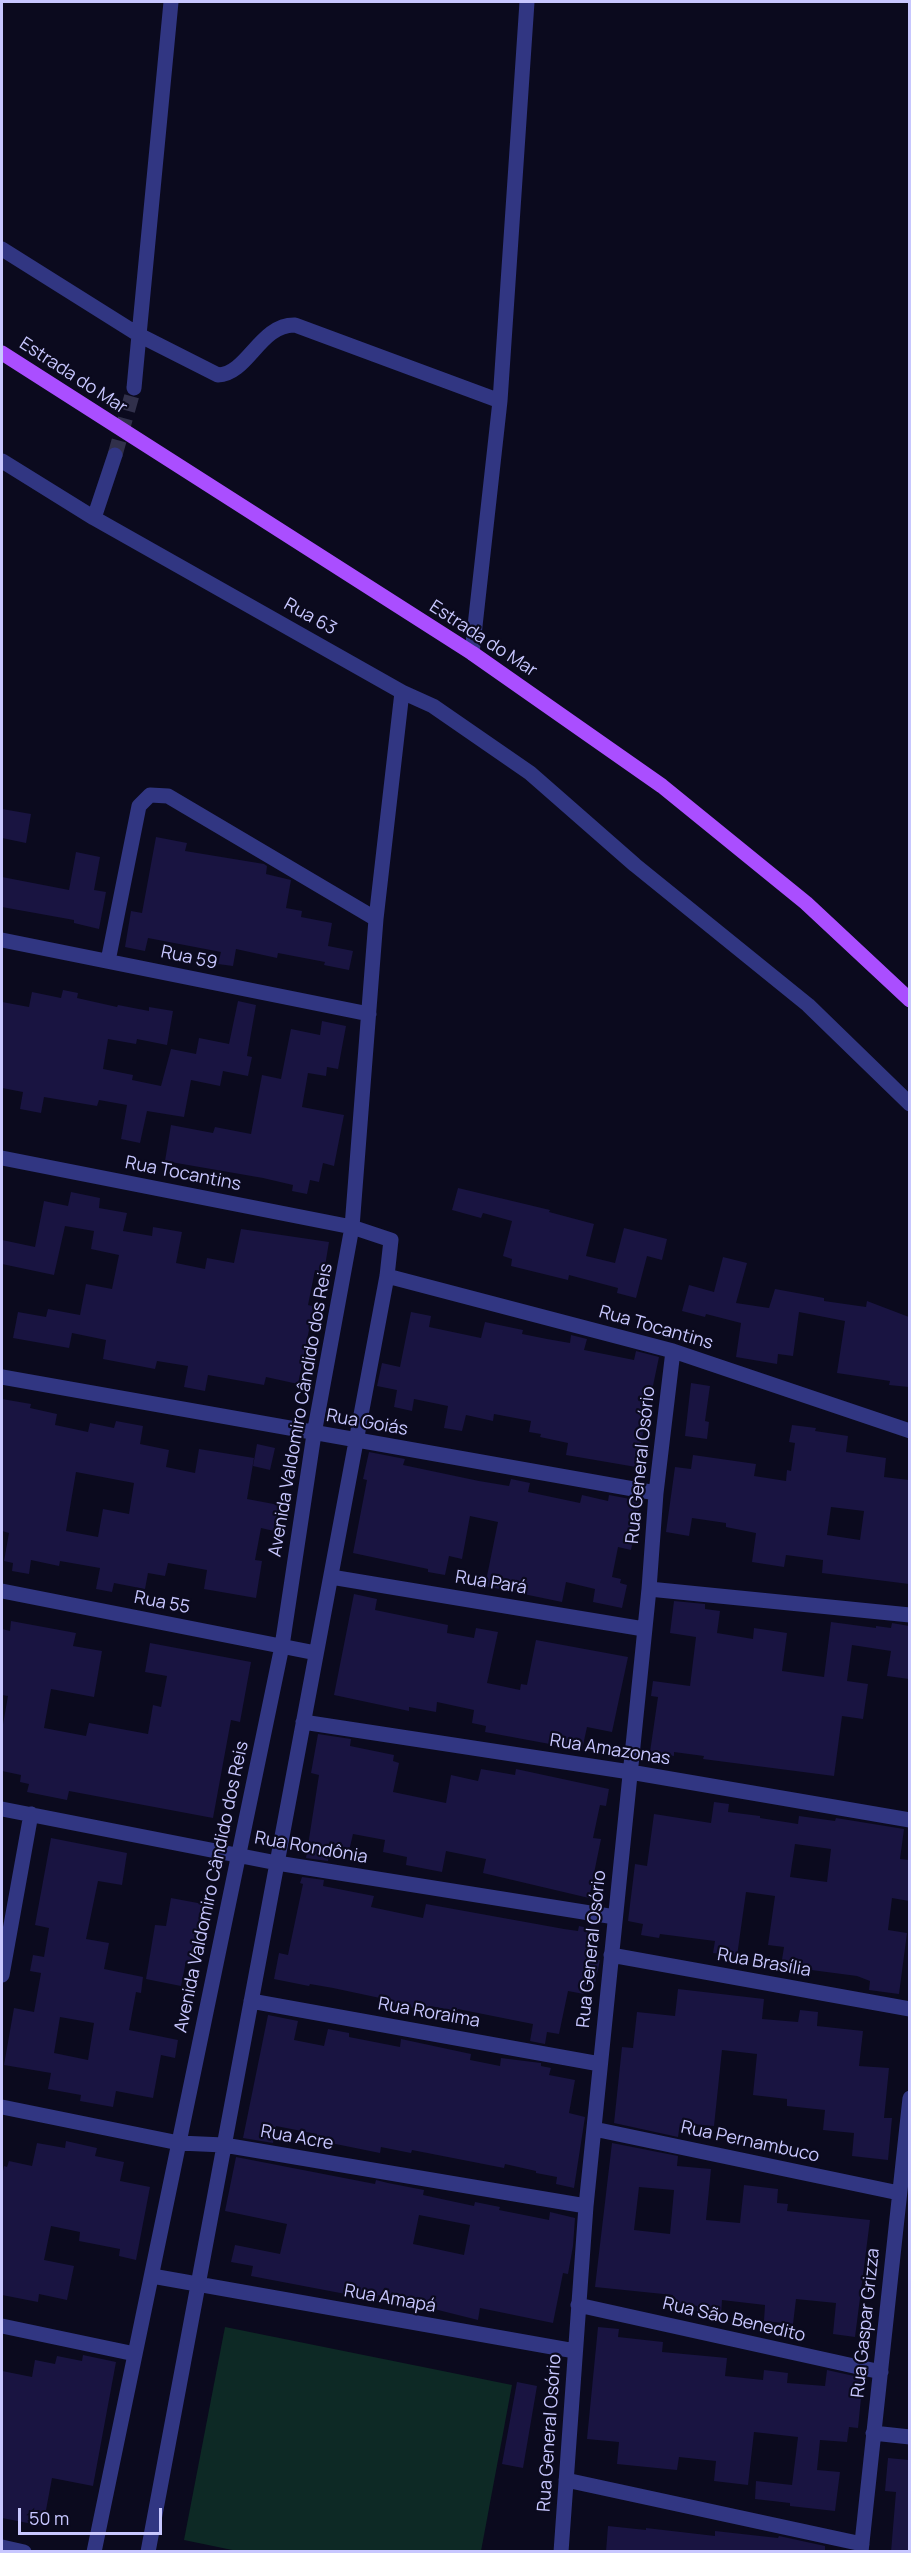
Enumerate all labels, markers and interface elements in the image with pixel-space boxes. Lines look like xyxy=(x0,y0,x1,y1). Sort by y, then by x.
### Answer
street label: Estrada do Mar xyxy=(15,333,131,419)
street label: Rua 63 xyxy=(280,594,340,640)
street label: Estrada do Mar xyxy=(425,596,541,682)
street label: Rua 59 xyxy=(159,941,219,975)
street label: Rua Tocantins xyxy=(123,1152,243,1196)
street label: Avenida Valdomiro Cândido dos Reis xyxy=(265,1262,337,1558)
street label: Rua Tocantins xyxy=(596,1301,716,1355)
street label: Rua General Osório xyxy=(622,1385,660,1545)
street label: Rua Goiás xyxy=(324,1405,410,1441)
street label: Rua Pará xyxy=(454,1567,528,1599)
street label: Rua 55 xyxy=(132,1587,192,1619)
street label: Rua Amazonas xyxy=(548,1730,672,1770)
street label: Avenida Valdomiro Cândido dos Reis xyxy=(171,1739,253,2035)
street label: Rua Rondônia xyxy=(253,1827,369,1869)
street label: Rua General Osório xyxy=(573,1869,611,2029)
street label: Rua Brasília xyxy=(715,1944,813,1982)
street label: Rua Roraima xyxy=(376,1993,482,2033)
street label: Rua Pernambuco xyxy=(679,2117,821,2167)
street label: Rua Acre xyxy=(259,2121,335,2155)
street label: Rua Gaspar Grizza xyxy=(847,2247,885,2399)
street label: Rua Amapá xyxy=(342,2280,438,2318)
street label: Rua São Benedito xyxy=(661,2293,807,2347)
street label: Rua General Osório xyxy=(534,2353,566,2513)
scale bar xyxy=(21,2496,165,2534)
text: 50 m xyxy=(29,2506,69,2530)

